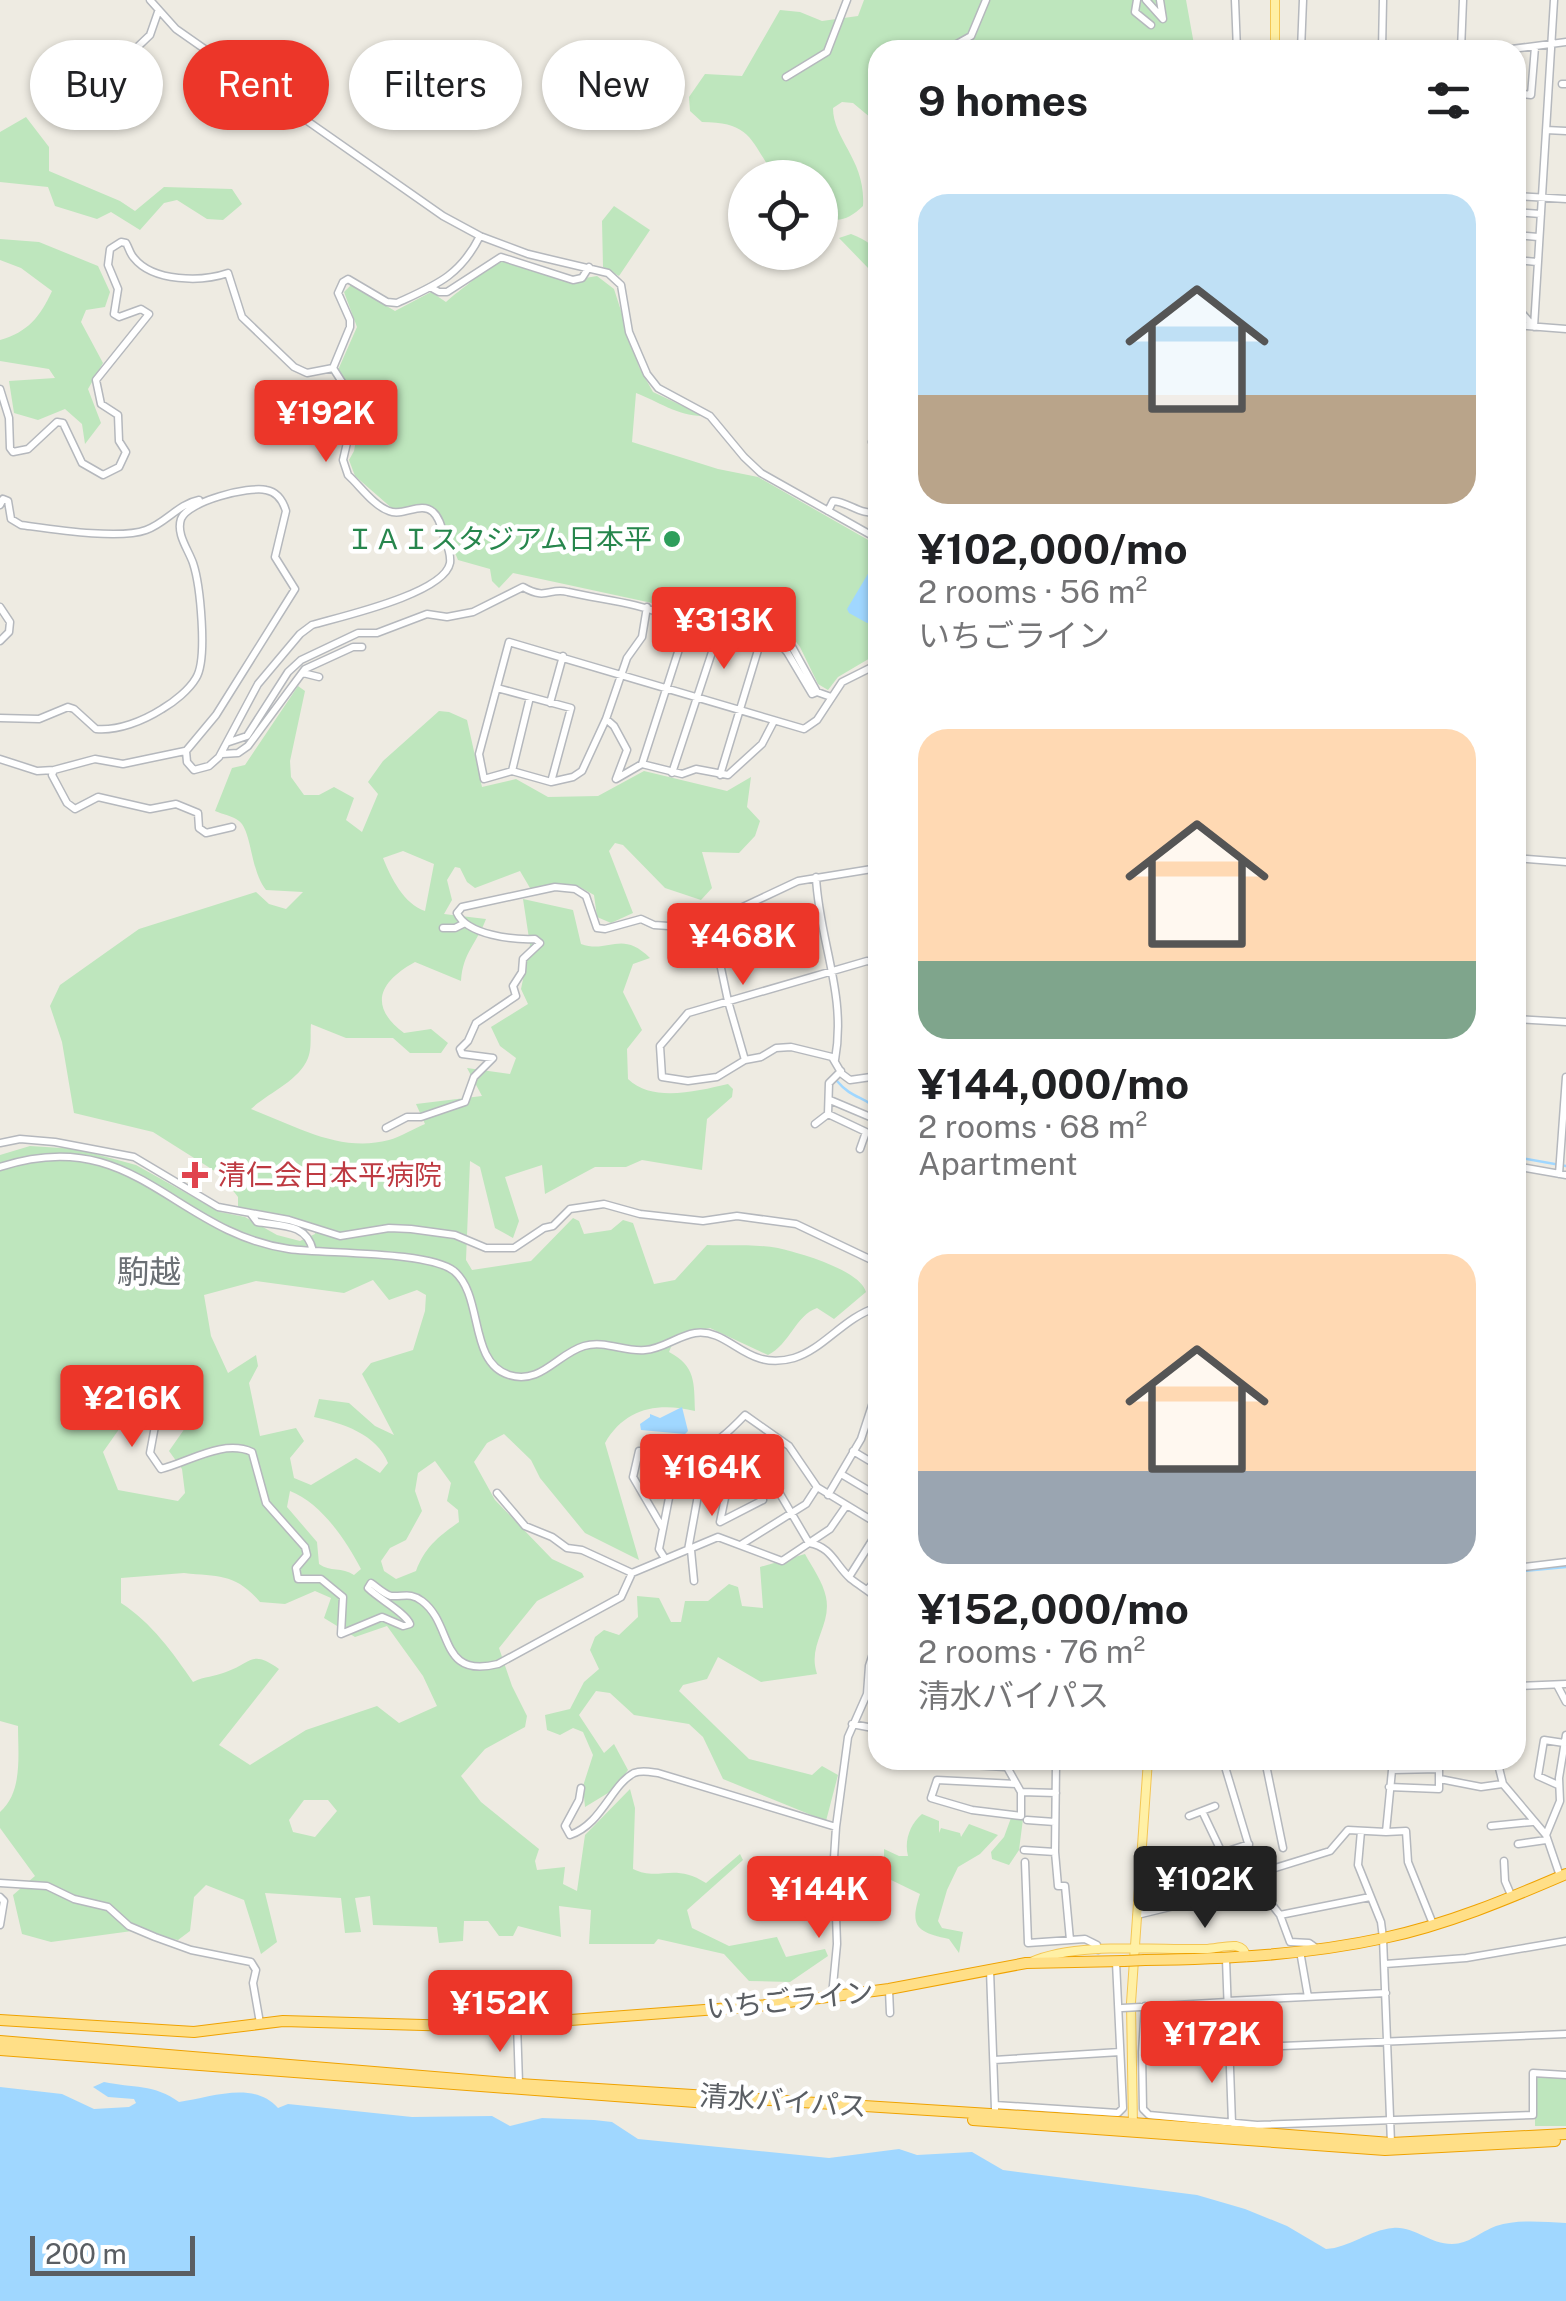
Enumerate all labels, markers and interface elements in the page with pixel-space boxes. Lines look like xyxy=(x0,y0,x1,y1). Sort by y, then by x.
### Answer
chip: Buy xyxy=(30,40,163,130)
chip: Rent xyxy=(183,40,329,130)
chip: Filters xyxy=(349,40,522,130)
chip: New xyxy=(542,40,685,130)
icon: filters xyxy=(1421,73,1476,128)
text: 9 homes xyxy=(918,76,1088,125)
map controls xyxy=(728,160,838,270)
button: locate xyxy=(728,160,838,270)
icon: home xyxy=(1107,259,1287,439)
pin: ¥192K xyxy=(256,380,396,465)
text: ¥192K xyxy=(276,394,376,431)
place label: ＩＡＩスタジアム日本平 xyxy=(346,522,652,555)
text: ¥102,000/mo xyxy=(918,524,1188,573)
marker: ＩＡＩスタジアム日本平 xyxy=(661,528,683,550)
text: 2 rooms · 56 m² xyxy=(918,573,1147,610)
pin: ¥313K xyxy=(654,587,794,672)
text: ¥313K xyxy=(674,601,774,638)
text: いちごライン xyxy=(918,617,1110,654)
icon: home xyxy=(1107,794,1287,974)
pin: ¥468K xyxy=(673,903,813,988)
text: ¥468K xyxy=(689,917,797,954)
text: ¥144,000/mo xyxy=(918,1059,1189,1108)
text: 2 rooms · 68 m² xyxy=(918,1108,1147,1145)
text: Apartment xyxy=(918,1145,1078,1182)
place label: 清仁会日本平病院 xyxy=(218,1158,442,1191)
marker: 清仁会日本平病院 xyxy=(182,1162,208,1188)
district label: 駒越 xyxy=(117,1253,181,1290)
icon: home xyxy=(1107,1319,1287,1499)
pin: ¥216K xyxy=(62,1365,202,1450)
text: ¥216K xyxy=(82,1379,182,1416)
pin: ¥164K xyxy=(642,1434,782,1519)
text: ¥164K xyxy=(662,1448,762,1485)
text: ¥152,000/mo xyxy=(918,1584,1189,1633)
text: 2 rooms · 76 m² xyxy=(918,1633,1145,1670)
text: 清水バイパス xyxy=(918,1677,1109,1714)
pin: ¥102K xyxy=(1135,1846,1275,1931)
pin: ¥144K xyxy=(749,1856,889,1941)
text: ¥102K xyxy=(1156,1860,1254,1897)
text: ¥144K xyxy=(769,1870,869,1907)
pin: ¥152K xyxy=(430,1970,570,2055)
street label: いちごライン xyxy=(705,1974,875,2025)
text: ¥152K xyxy=(450,1984,550,2021)
pin: ¥172K xyxy=(1142,2001,1282,2086)
text: ¥172K xyxy=(1163,2015,1261,2052)
street label: 清水バイパス xyxy=(698,2078,868,2123)
scale bar xyxy=(30,2231,195,2276)
text: 200 m xyxy=(45,2237,127,2270)

